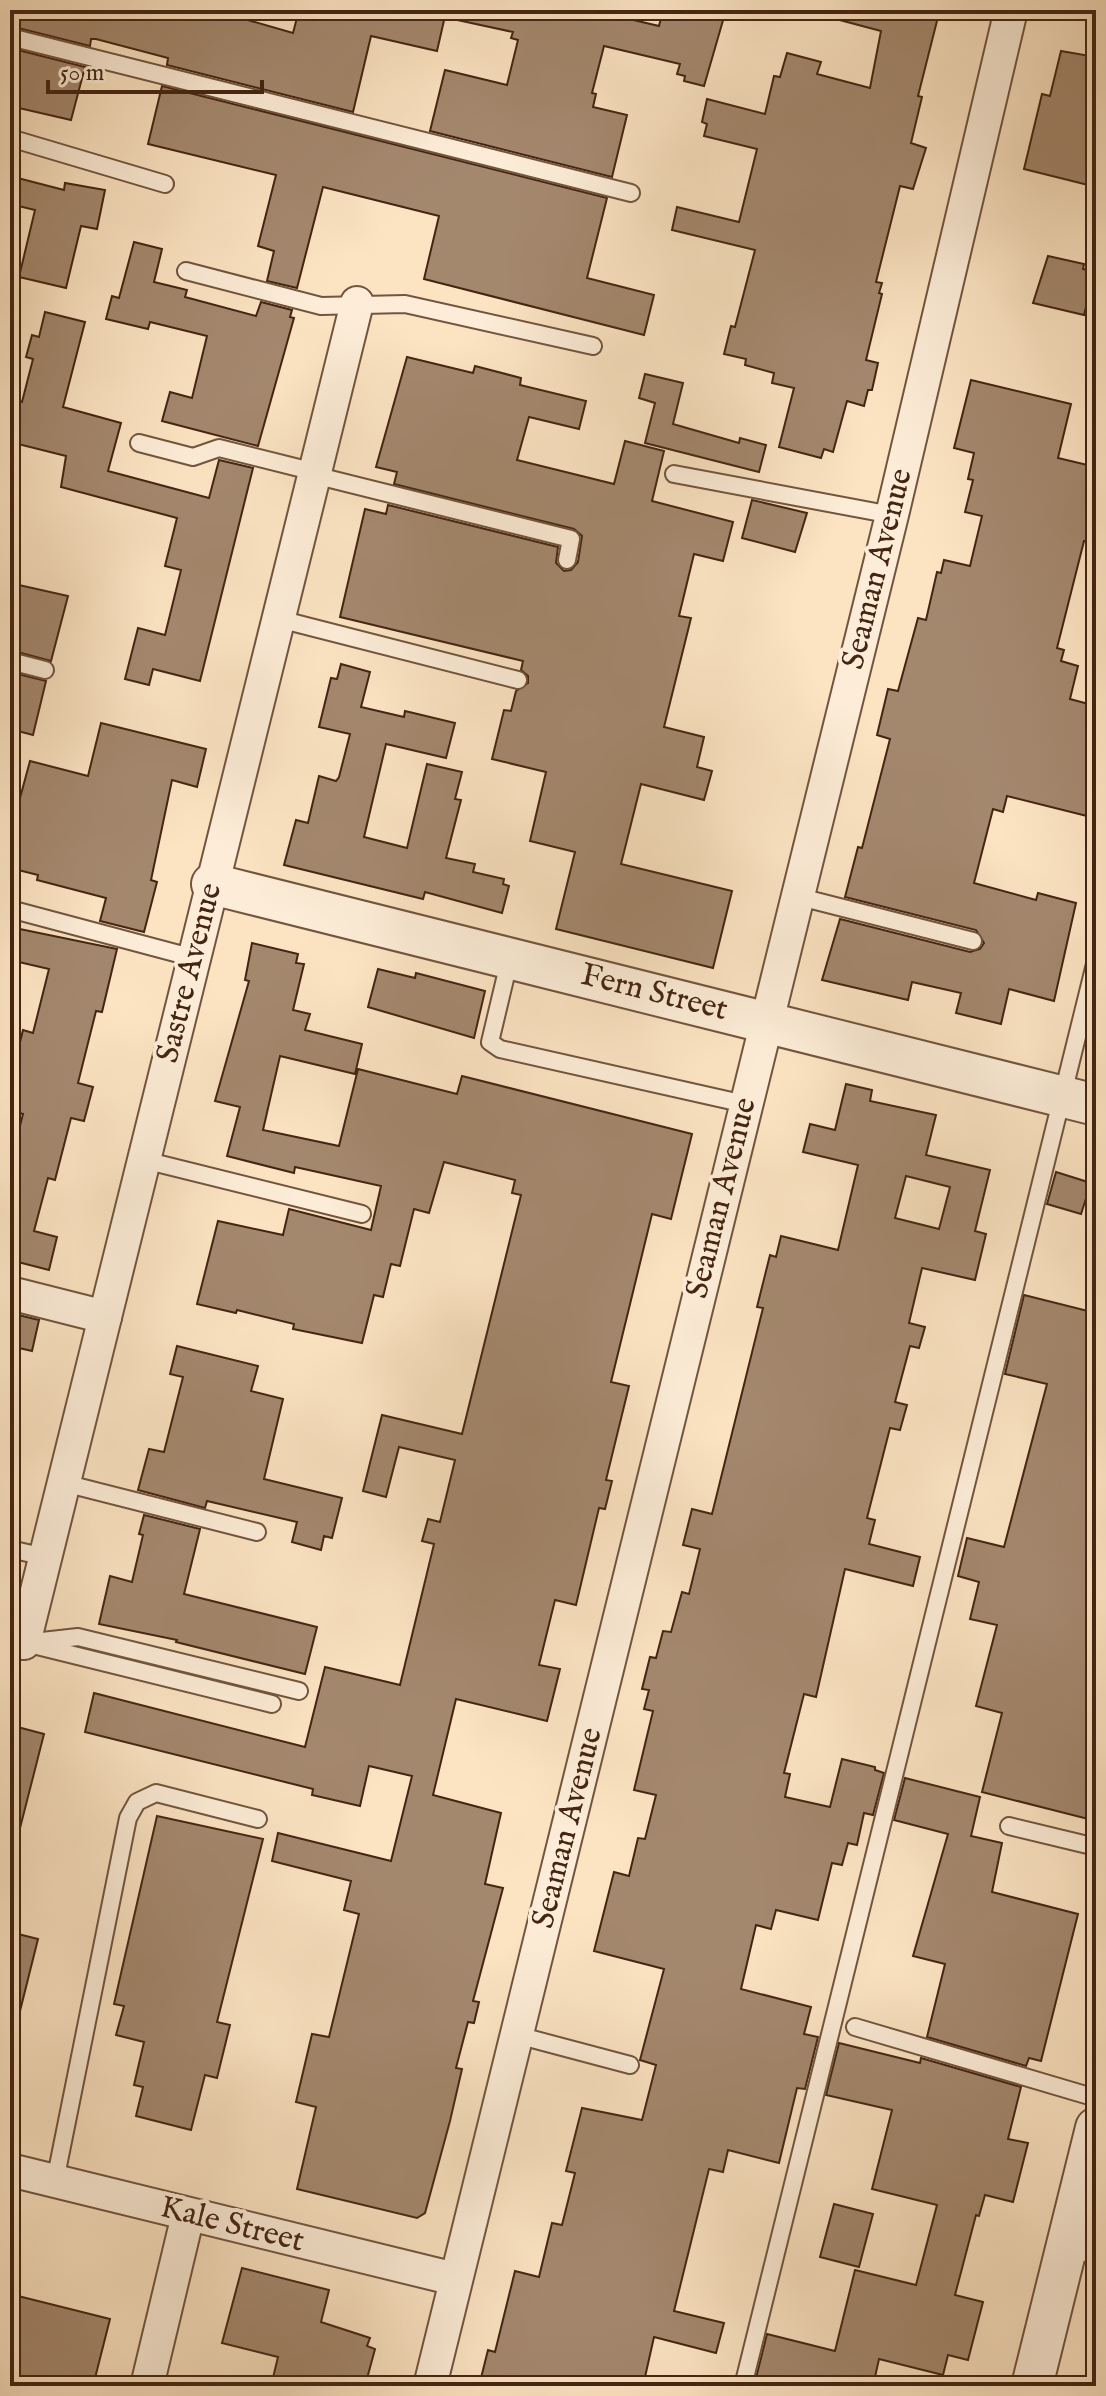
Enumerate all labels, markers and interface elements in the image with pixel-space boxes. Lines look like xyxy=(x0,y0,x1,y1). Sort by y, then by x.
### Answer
scale bar xyxy=(48,44,262,94)
text: 50 m xyxy=(60,58,104,89)
street label: Seaman Avenue xyxy=(833,464,923,674)
street label: Sastre Avenue xyxy=(148,879,232,1067)
street label: Fern Street xyxy=(576,955,732,1031)
street label: Seaman Avenue xyxy=(677,1093,767,1303)
street label: Seaman Avenue xyxy=(523,1723,613,1933)
street label: Kale Street xyxy=(156,2187,308,2263)

